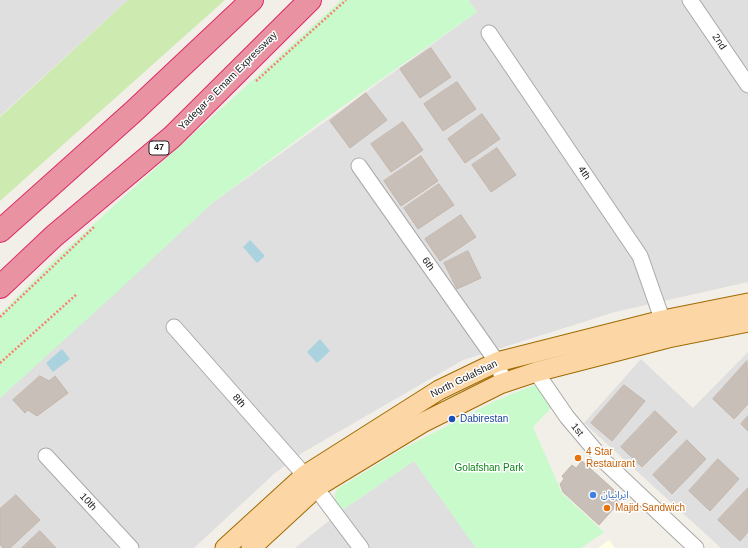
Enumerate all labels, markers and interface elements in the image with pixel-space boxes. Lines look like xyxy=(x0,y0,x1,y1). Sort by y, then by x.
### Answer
street label: Yadegar-e Emam Expressway xyxy=(176,29,280,133)
street label: 2nd xyxy=(709,32,729,52)
road number: 47 xyxy=(149,141,169,155)
street label: 4th xyxy=(575,164,593,182)
street label: 6th xyxy=(419,255,437,273)
street label: North Golafshan xyxy=(429,358,499,400)
street label: 8th xyxy=(230,392,248,410)
place label: Dabirestan xyxy=(460,413,508,425)
marker: Dabirestan xyxy=(447,414,457,424)
street label: 1st xyxy=(568,421,586,439)
place label: 4 Star Restaurant xyxy=(586,446,635,470)
marker: 4 Star Restaurant xyxy=(573,453,583,463)
park label: Golafshan Park xyxy=(455,462,523,474)
place label: ایرانیان xyxy=(601,489,629,501)
marker: ایرانیان xyxy=(588,490,598,500)
street label: 10th xyxy=(77,491,99,513)
place label: Majid Sandwich xyxy=(615,502,685,514)
marker: Majid Sandwich xyxy=(602,503,612,513)

